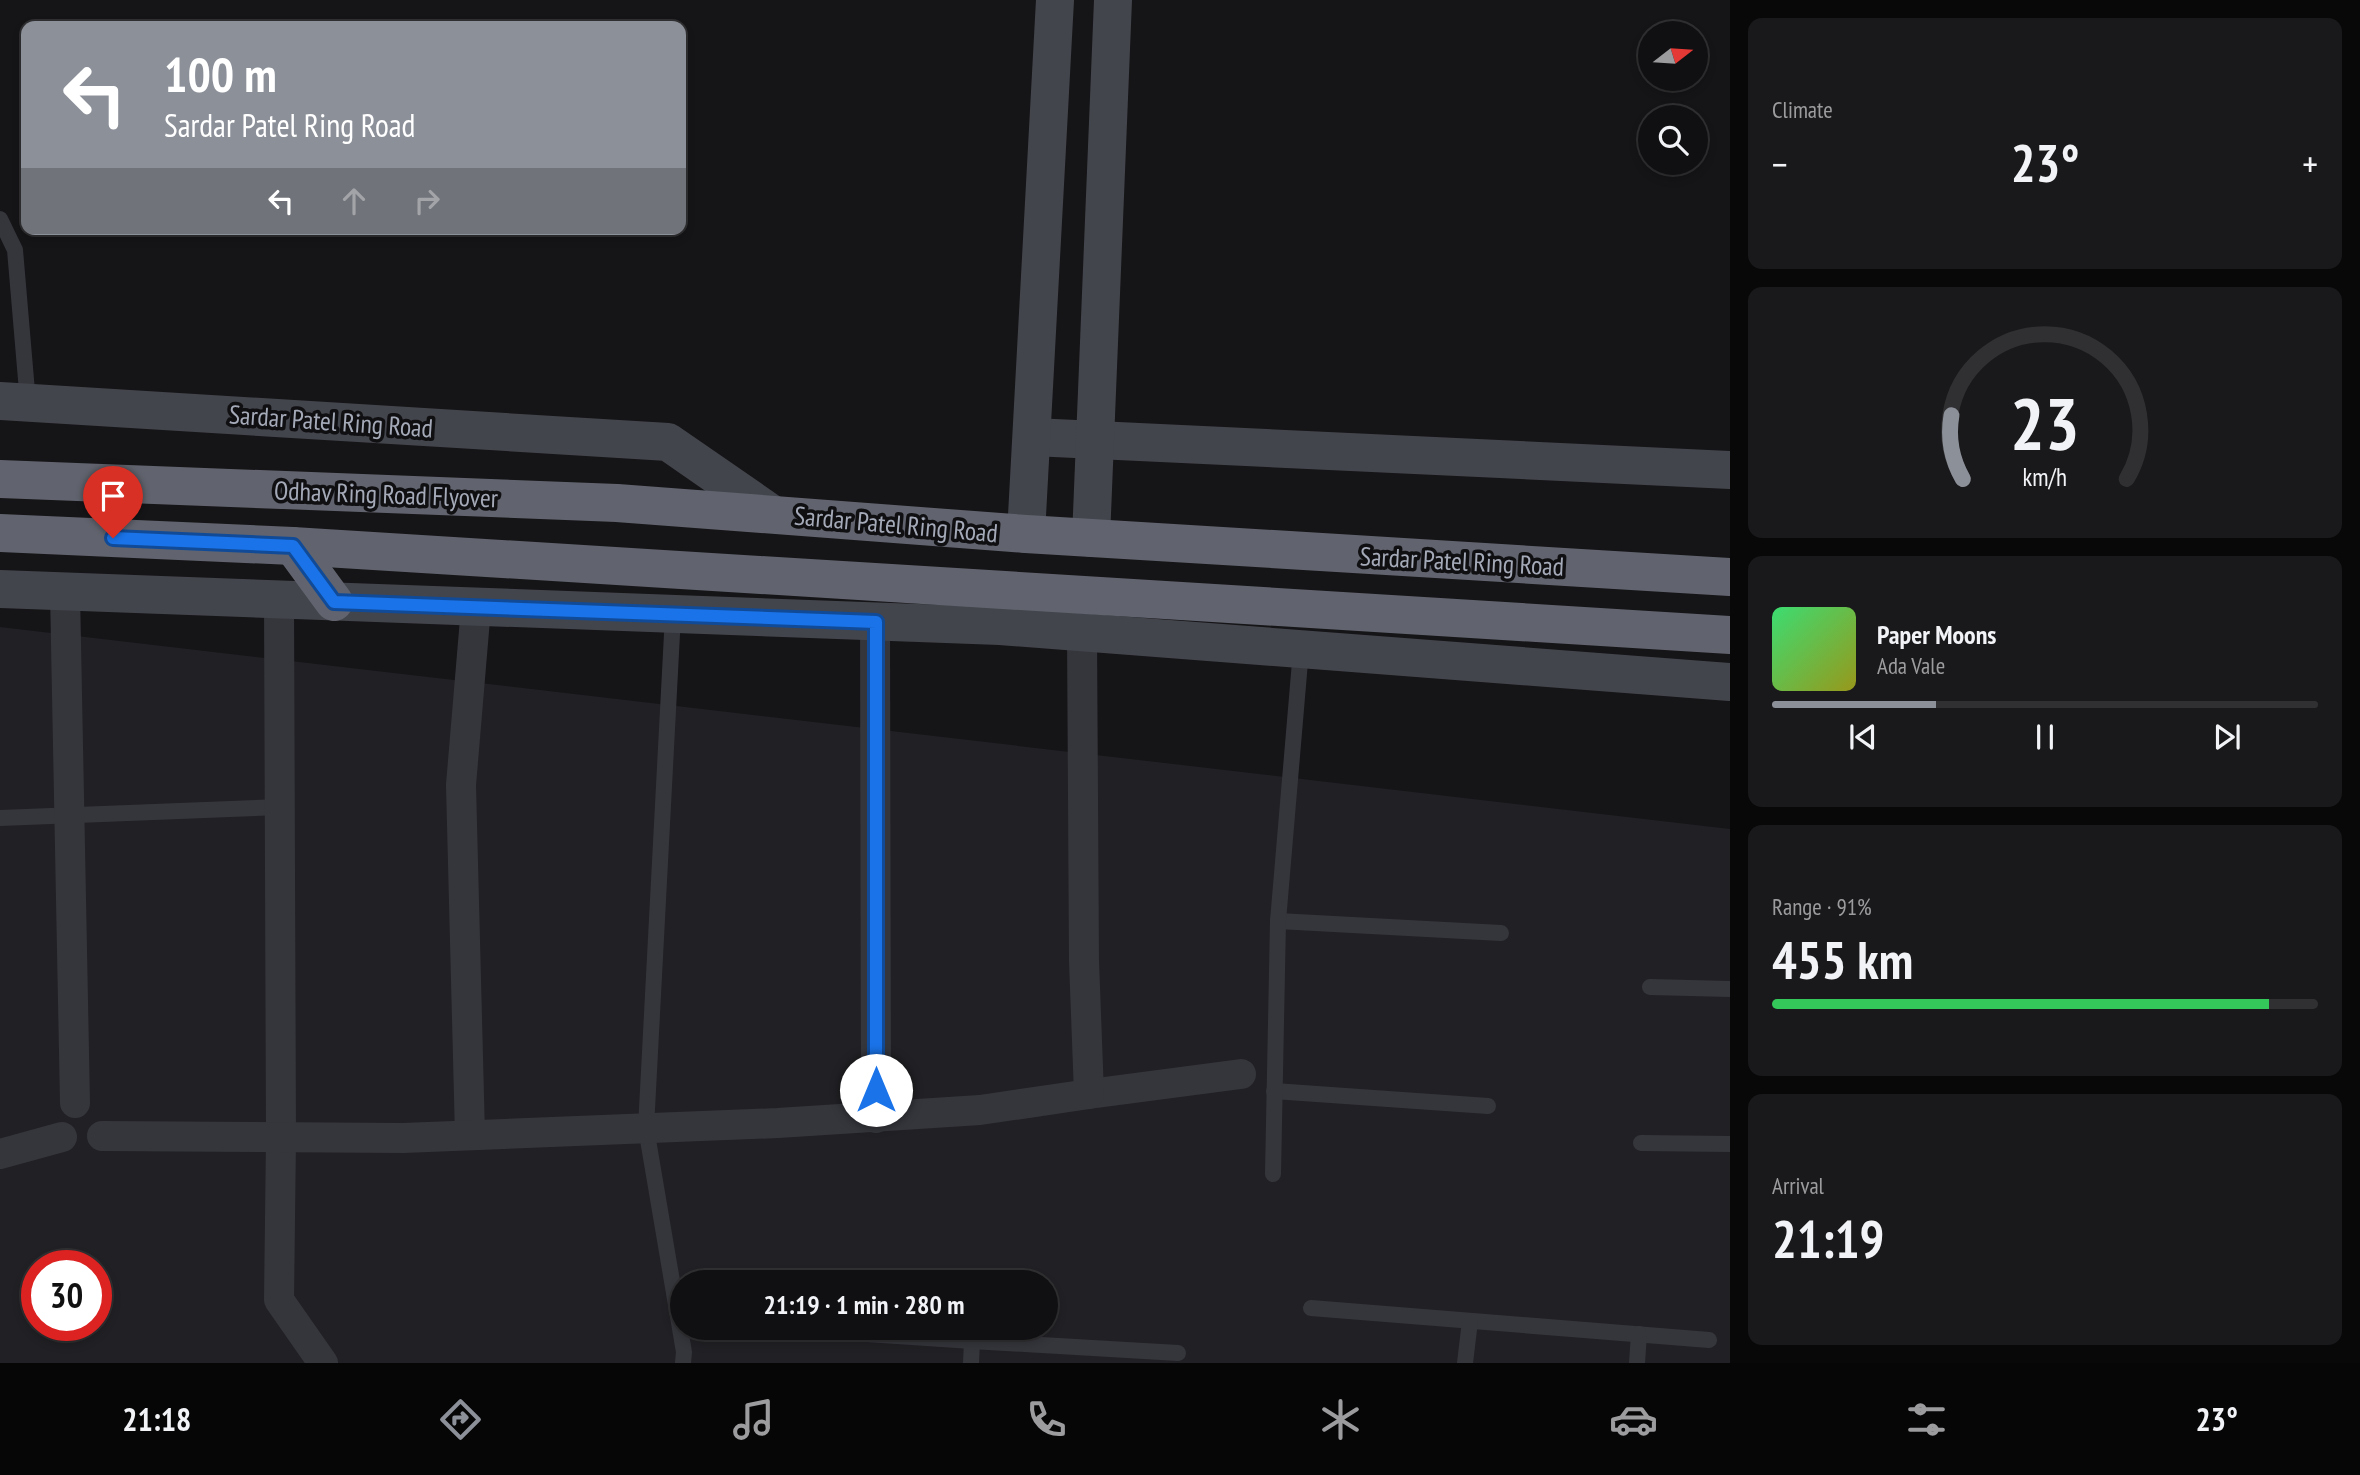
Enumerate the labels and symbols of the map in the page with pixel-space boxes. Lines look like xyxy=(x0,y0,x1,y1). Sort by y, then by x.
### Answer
north arrow xyxy=(1638,21,1708,91)
street label: Sardar Patel Ring Road xyxy=(228,397,434,445)
pin xyxy=(83,466,143,538)
street label: Odhav Ring Road Flyover xyxy=(274,474,498,514)
street label: Sardar Patel Ring Road xyxy=(793,499,999,549)
street label: Sardar Patel Ring Road xyxy=(1359,539,1565,583)
position arrow xyxy=(839,1053,913,1127)
speed limit sign: 30 xyxy=(21,1250,112,1341)

